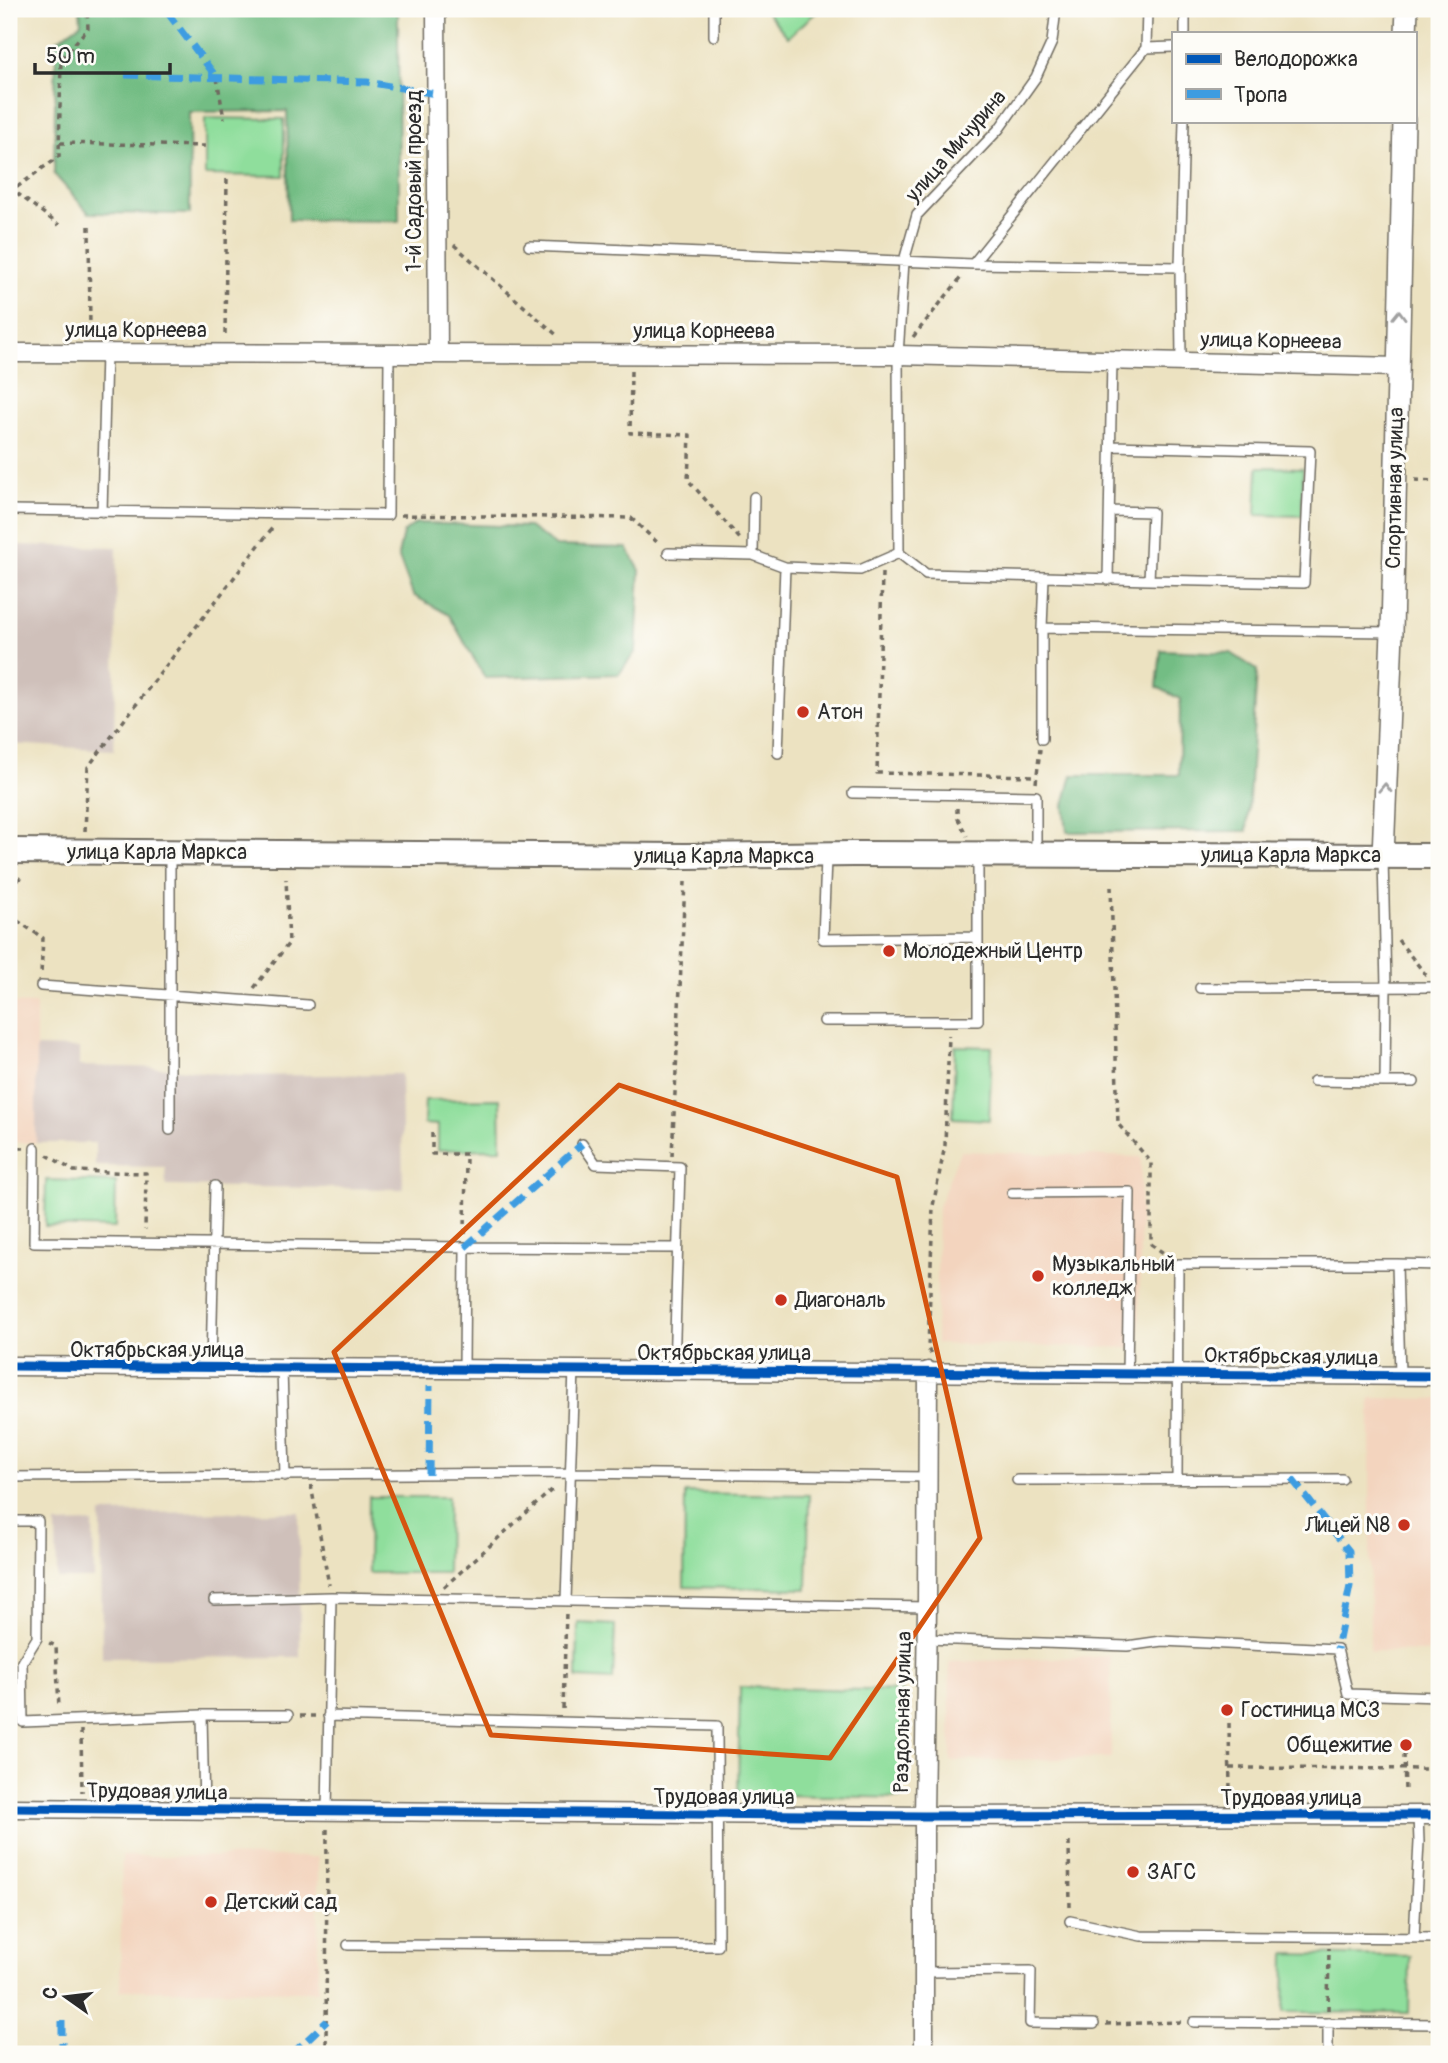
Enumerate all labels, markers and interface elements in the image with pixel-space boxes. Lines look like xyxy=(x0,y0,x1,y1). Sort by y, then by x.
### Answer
scale bar xyxy=(35,32,170,76)
legend xyxy=(1172,32,1416,122)
text: 50 m xyxy=(46,43,95,70)
text: Велодорожка xyxy=(1234,46,1358,73)
text: Тропа xyxy=(1234,82,1287,109)
street label: улица Мичурина xyxy=(899,84,1012,209)
street label: 1-й Садовый проезд xyxy=(401,90,428,272)
one-way arrow xyxy=(1392,310,1407,321)
street label: улица Корнеева xyxy=(64,317,207,344)
street label: улица Корнеева xyxy=(632,318,775,345)
street label: улица Корнеева xyxy=(1199,326,1342,356)
street label: Спортивная улица xyxy=(1380,407,1410,569)
place label: Атон xyxy=(817,699,863,726)
marker: Атон xyxy=(795,704,811,720)
one-way arrow xyxy=(1378,782,1393,793)
street label: улица Карла Маркса xyxy=(66,839,247,866)
street label: улица Карла Маркса xyxy=(1200,842,1381,869)
street label: улица Карла Маркса xyxy=(633,843,814,870)
place label: Молодежный Центр xyxy=(903,938,1083,965)
marker: Молодежный Центр xyxy=(881,943,897,959)
place label: Музыкальный колледж xyxy=(1052,1251,1175,1302)
marker: Музыкальный колледж xyxy=(1030,1268,1046,1284)
place label: Диагональ xyxy=(794,1287,886,1314)
marker: Диагональ xyxy=(773,1292,789,1308)
street label: Октябрьская улица xyxy=(70,1337,244,1364)
street label: Октябрьская улица xyxy=(637,1340,811,1367)
street label: Октябрьская улица xyxy=(1204,1342,1378,1372)
place label: Лицей N8 xyxy=(1304,1512,1390,1539)
marker: Лицей N8 xyxy=(1396,1517,1412,1533)
street label: Раздольная улица xyxy=(888,1631,918,1793)
place label: Гостиница МСЗ xyxy=(1241,1697,1380,1724)
marker: Гостиница МСЗ xyxy=(1219,1702,1235,1718)
place label: Общежитие xyxy=(1286,1732,1393,1759)
marker: Общежитие xyxy=(1398,1737,1414,1753)
street label: Трудовая улица xyxy=(86,1777,228,1807)
street label: Трудовая улица xyxy=(653,1784,795,1811)
street label: Трудовая улица xyxy=(1220,1785,1362,1812)
place label: ЗАГС xyxy=(1147,1859,1196,1886)
marker: ЗАГС xyxy=(1125,1864,1141,1880)
place label: Детский сад xyxy=(224,1889,337,1916)
marker: Детский сад xyxy=(203,1894,219,1910)
north arrow xyxy=(32,1962,102,2032)
text: С xyxy=(37,1984,64,2002)

